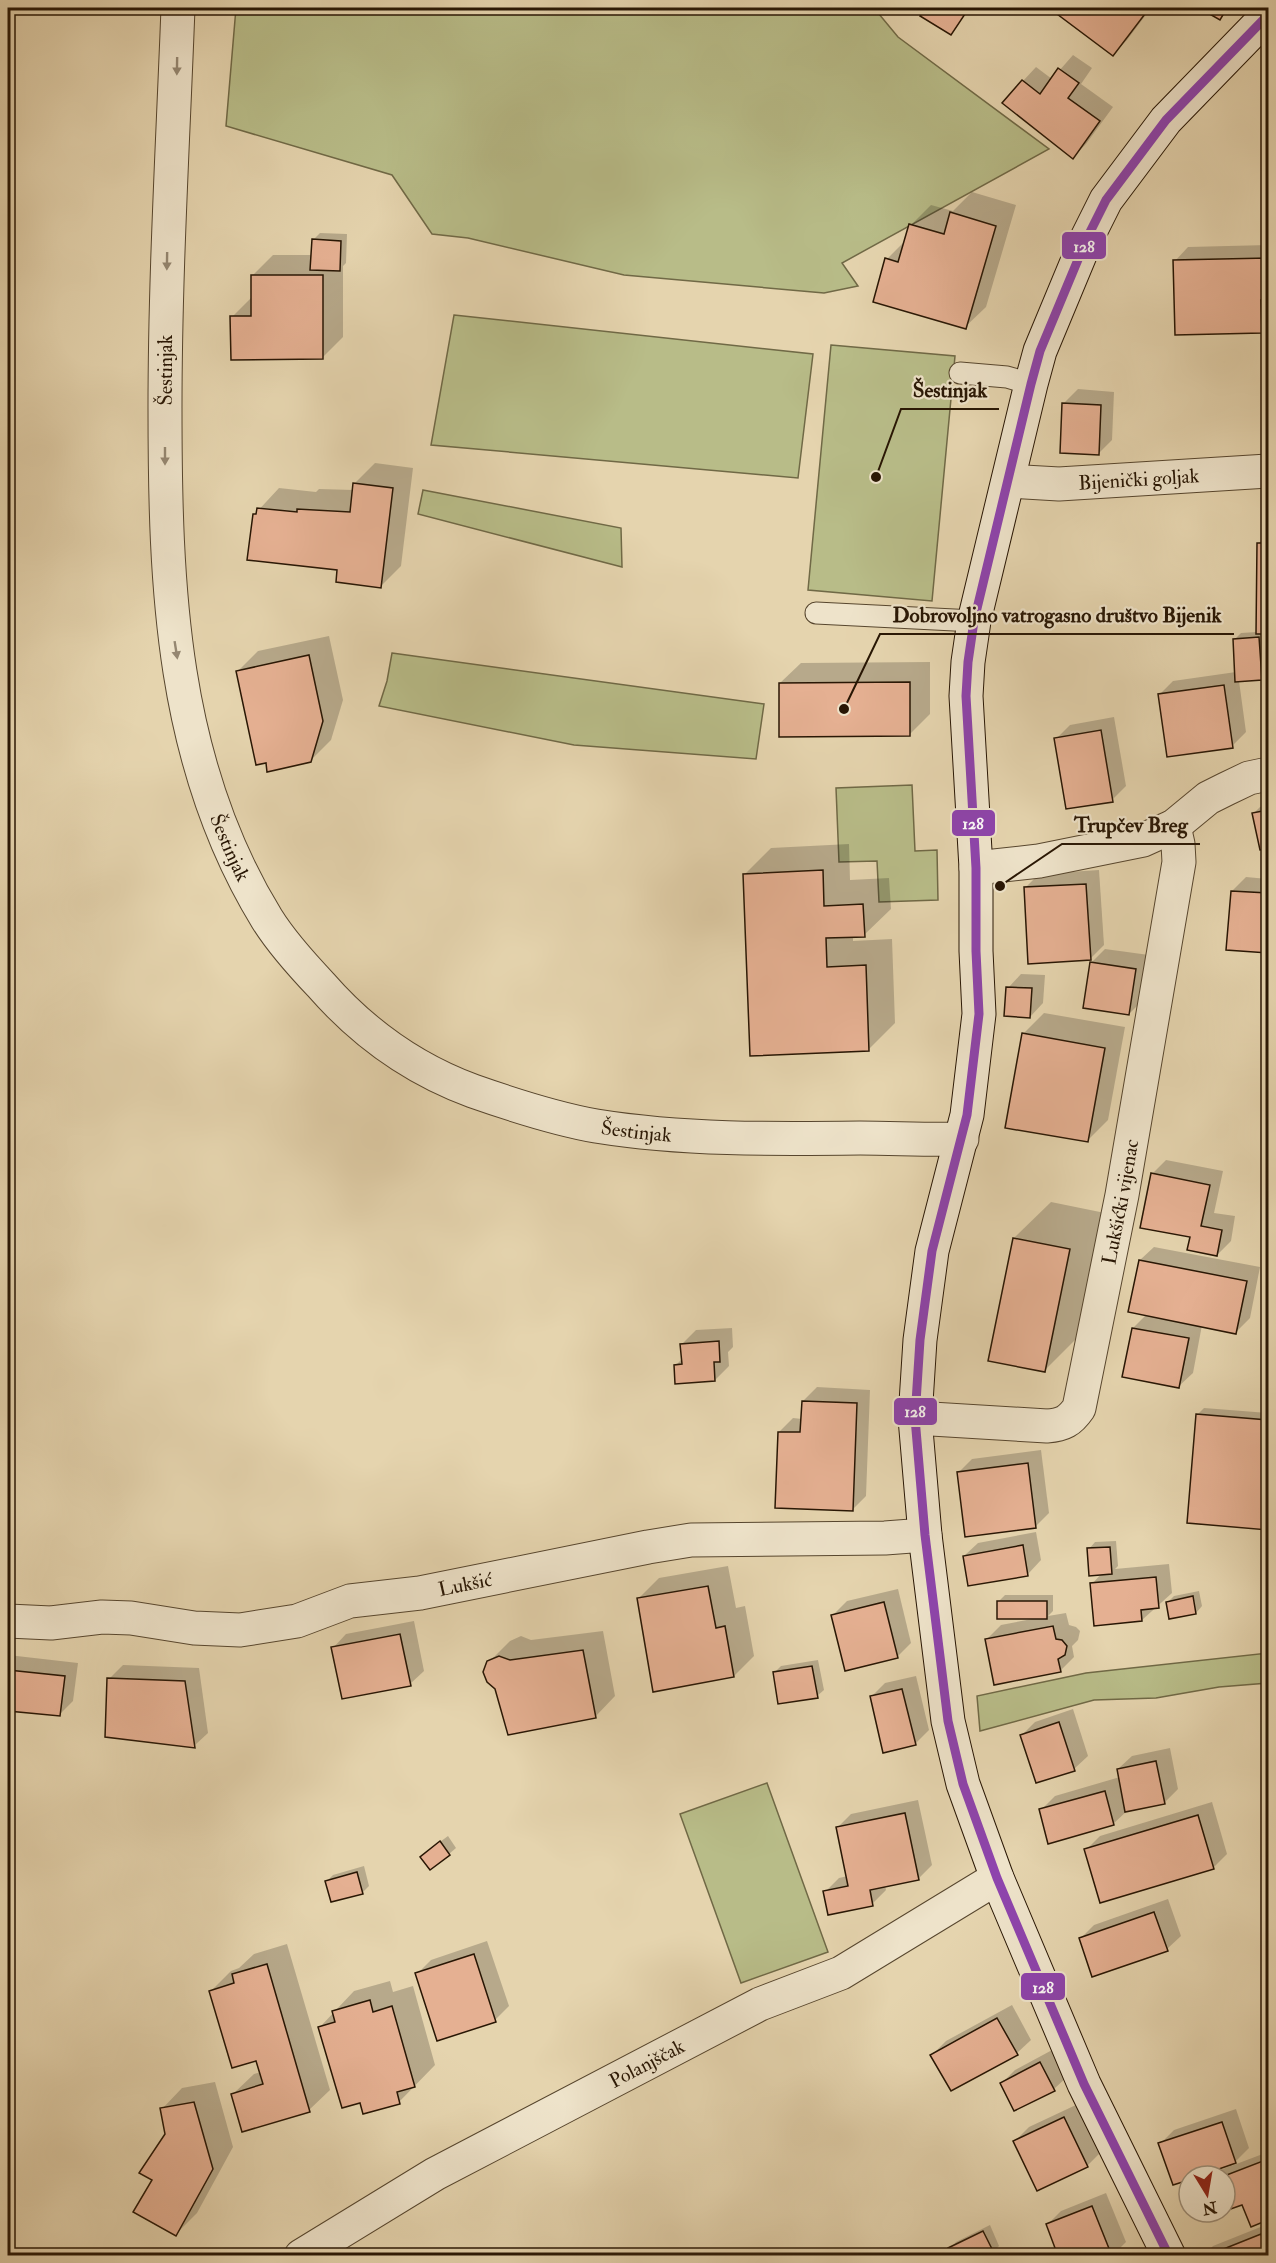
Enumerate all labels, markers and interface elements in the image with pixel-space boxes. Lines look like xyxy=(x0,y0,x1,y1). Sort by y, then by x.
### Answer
one-way arrow xyxy=(172,56,181,75)
line badge: 128 xyxy=(1061,231,1107,260)
text: 128 xyxy=(1073,237,1095,257)
one-way arrow xyxy=(162,251,172,270)
street label: Šestinjak xyxy=(152,334,178,405)
callout: Šestinjak xyxy=(901,370,999,409)
text: Šestinjak xyxy=(913,377,988,404)
one-way arrow xyxy=(160,446,170,465)
street label: Bijenički goljak xyxy=(1078,463,1200,495)
callout: Dobrovoljno vatrogasno društvo Bijenik xyxy=(880,595,1234,634)
text: Dobrovoljno vatrogasno društvo Bijenik xyxy=(892,602,1222,629)
one-way arrow xyxy=(172,641,181,660)
callout: Trupčev Breg xyxy=(1062,805,1200,844)
line badge: 128 xyxy=(951,809,996,837)
street label: Šestinjak xyxy=(205,810,256,886)
text: Trupčev Breg xyxy=(1073,812,1189,839)
text: 128 xyxy=(962,814,984,834)
street label: Šestinjak xyxy=(599,1113,673,1147)
street label: Lukšićki vijenac xyxy=(1096,1137,1144,1267)
line badge: 128 xyxy=(893,1397,938,1426)
text: 128 xyxy=(904,1402,926,1422)
street label: Lukšić xyxy=(436,1566,495,1602)
line badge: 128 xyxy=(1020,1972,1066,2001)
text: 128 xyxy=(1032,1978,1054,1998)
street label: Polanjščak xyxy=(605,2033,689,2093)
north arrow xyxy=(1177,2164,1237,2224)
text: N xyxy=(1200,2196,1220,2219)

